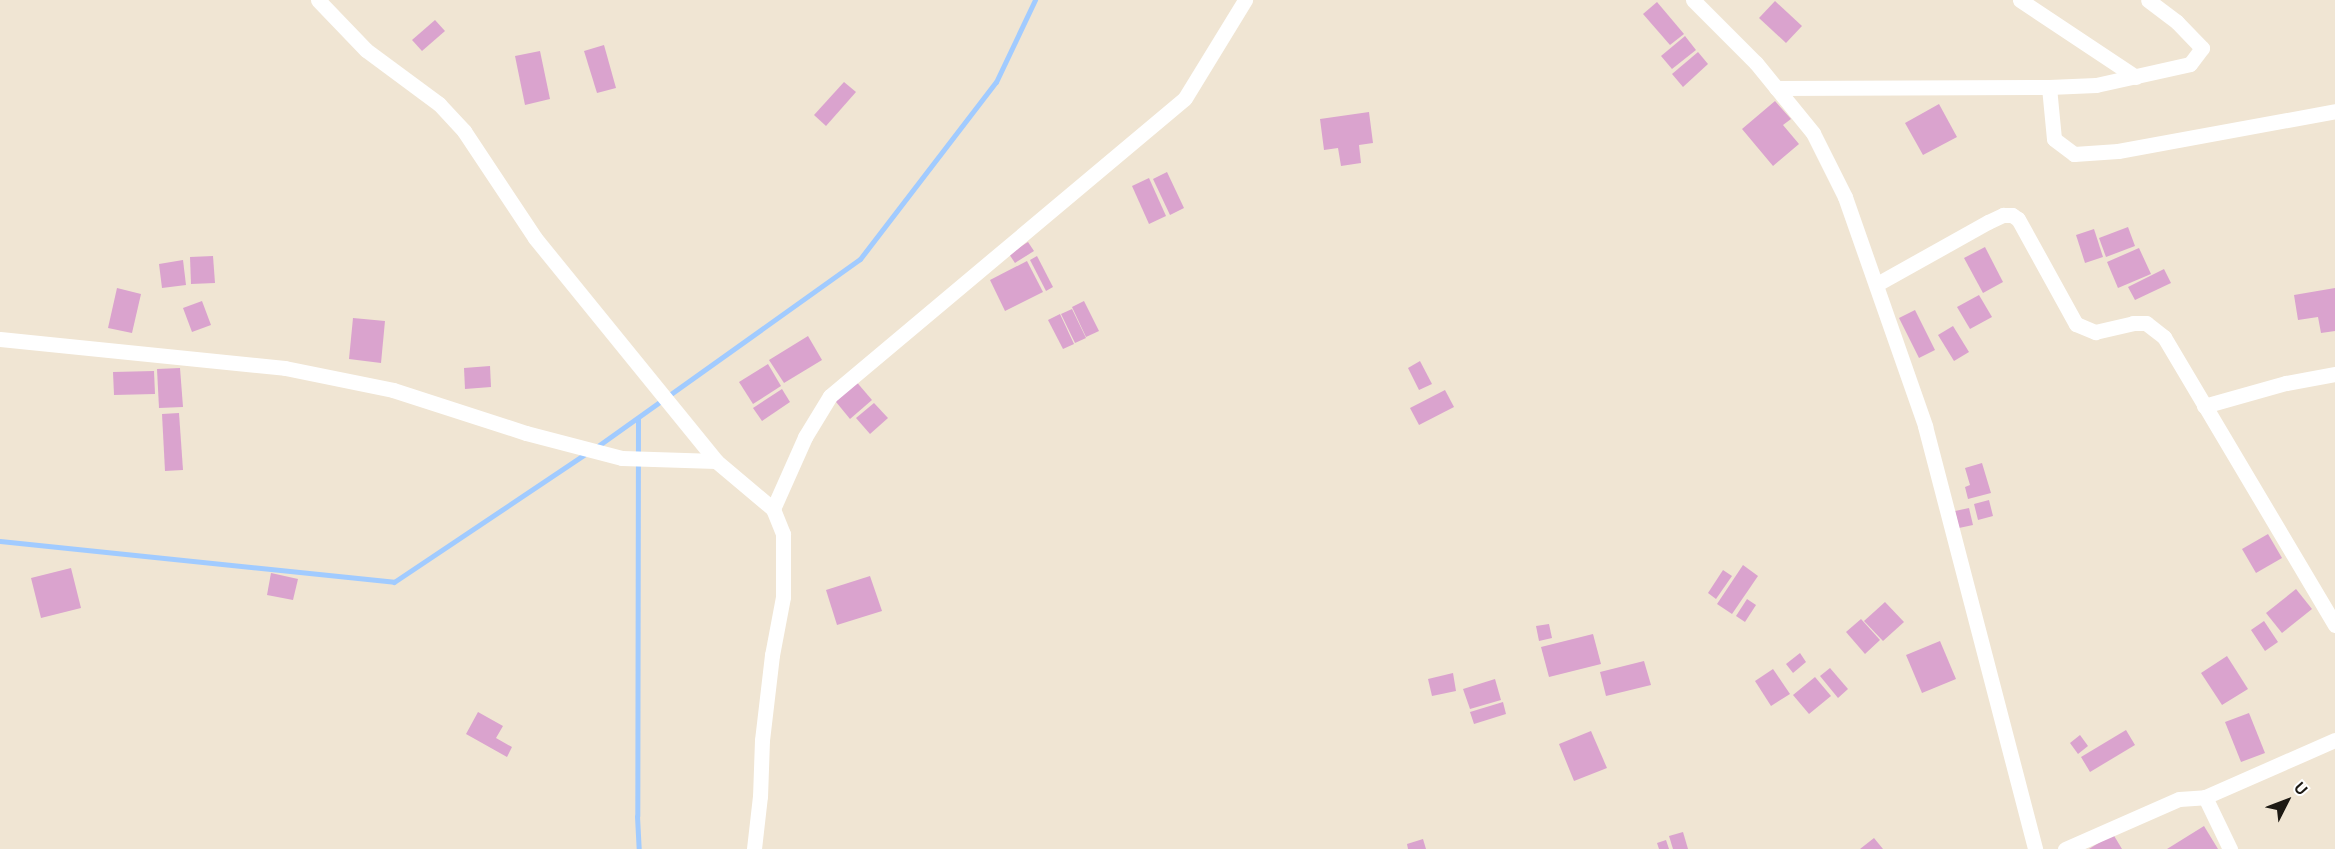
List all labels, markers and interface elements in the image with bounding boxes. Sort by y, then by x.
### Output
north arrow [2257,771,2317,831]
text: U [2289,778,2312,800]

